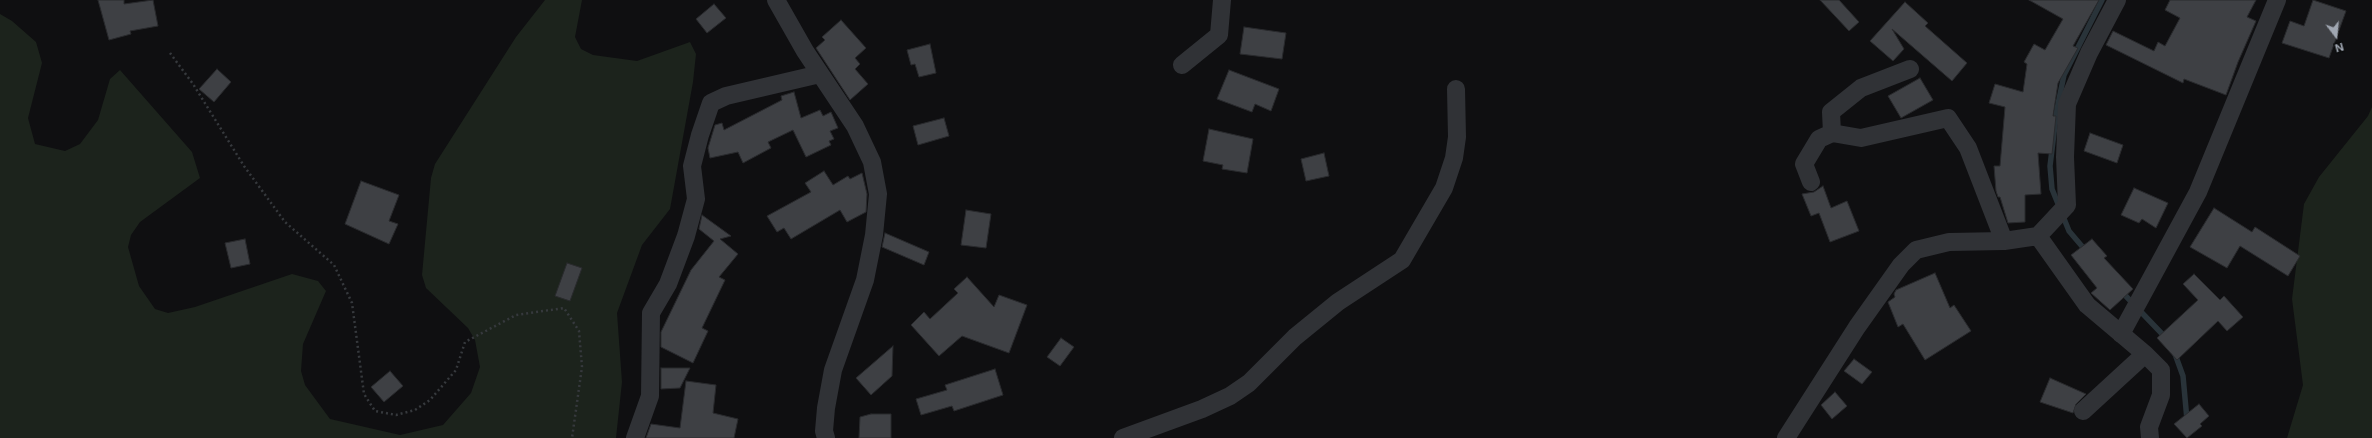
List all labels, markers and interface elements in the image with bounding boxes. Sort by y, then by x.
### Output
north arrow [2316,16,2356,56]
text: N [2333,40,2345,55]

